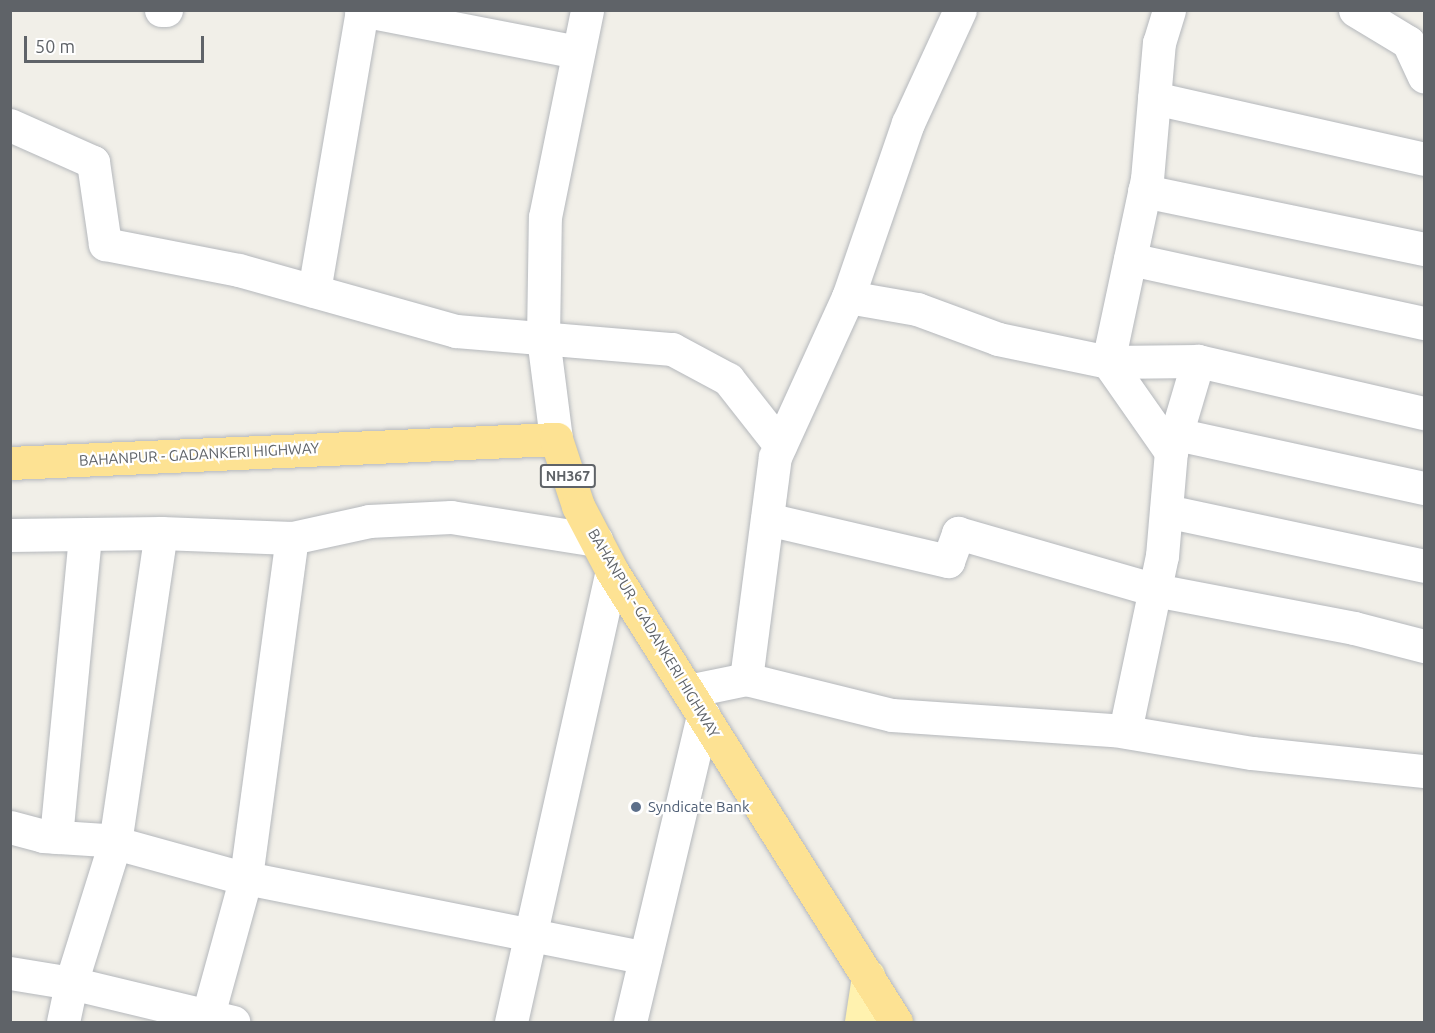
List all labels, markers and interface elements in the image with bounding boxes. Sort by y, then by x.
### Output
scale bar [27,24,207,62]
text: 50 m [35,36,75,56]
street label: BAHANPUR - GADANKERI HIGHWAY [78,439,320,469]
road number: NH367 [540,465,596,487]
street label: BAHANPUR - GADANKERI HIGHWAY [584,525,724,741]
place label: Syndicate Bank [648,798,749,816]
marker: Syndicate Bank [629,800,643,814]

